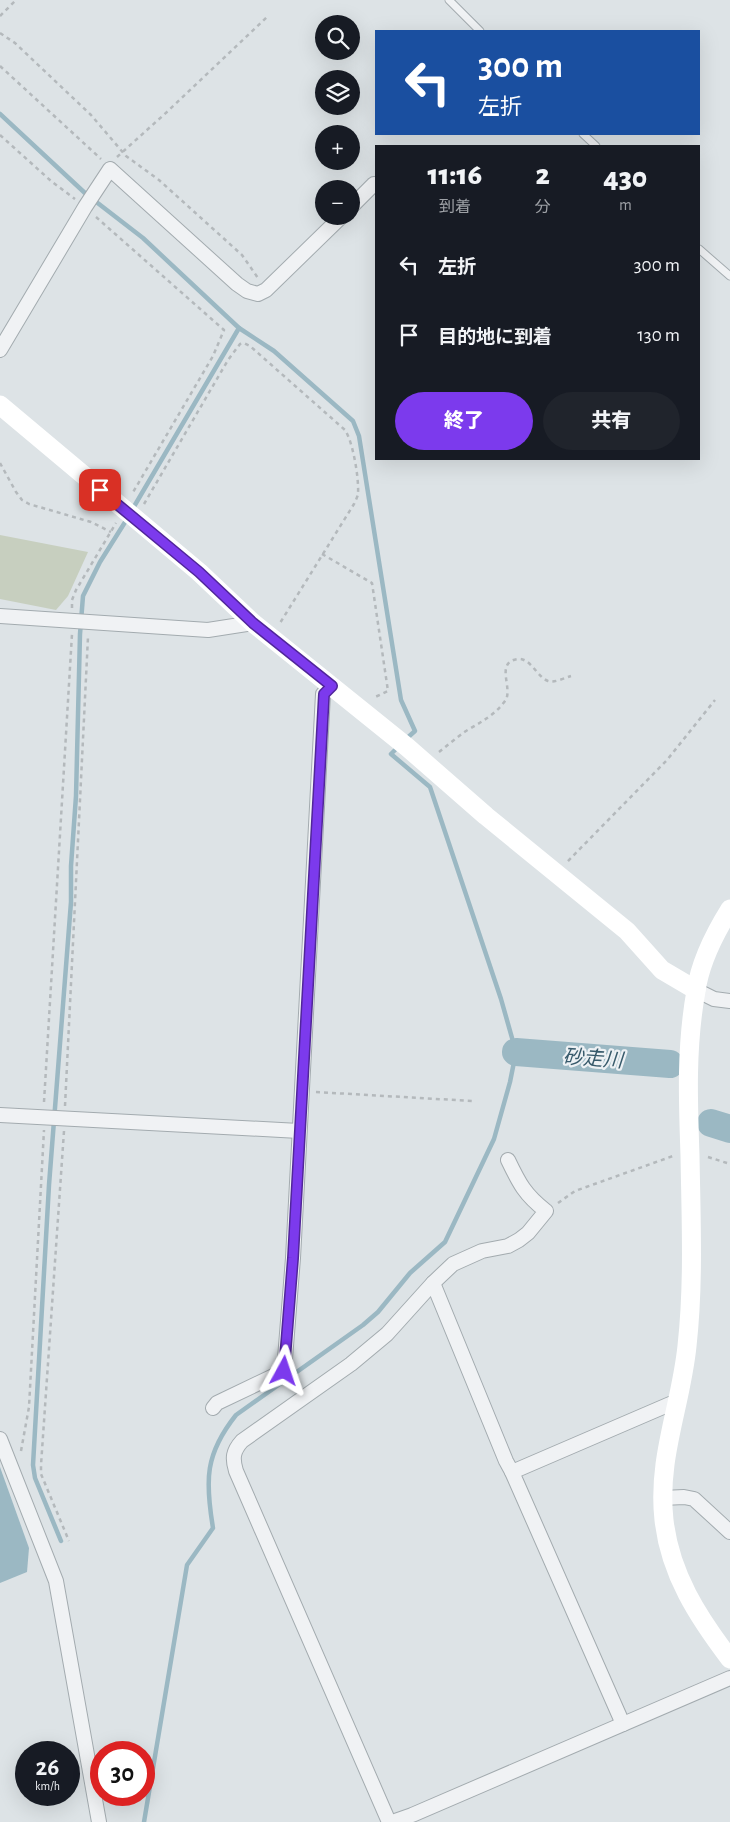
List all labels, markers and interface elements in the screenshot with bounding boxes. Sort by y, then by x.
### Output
map controls [315,15,360,225]
button: search [315,15,360,60]
text: 300 m [478,49,563,84]
icon: left [395,50,460,115]
button: layers [315,70,360,115]
text: 左折 [478,96,522,118]
button: + [315,125,360,170]
text: 11:16 [428,160,482,190]
text: 2 [536,160,550,190]
text: 430 [603,163,647,193]
button: − [315,180,360,225]
text: m [619,197,632,213]
text: 到着 [439,199,471,215]
text: 分 [535,199,551,215]
icon: left [395,251,423,279]
text: 300 m [634,256,680,275]
text: 左折 [438,258,476,277]
icon: arrive [395,321,423,349]
text: 130 m [637,326,680,345]
text: 目的地に到着 [438,328,552,347]
button: 終了 [395,392,533,450]
button: 共有 [543,392,680,450]
pin [79,469,121,511]
icon: arrive [86,476,114,504]
water label: 砂走川 [562,1046,626,1071]
position arrow [257,1344,309,1396]
speed limit sign: 30 [90,1741,155,1806]
text: 26 [36,1755,59,1780]
text: km/h [35,1780,60,1792]

